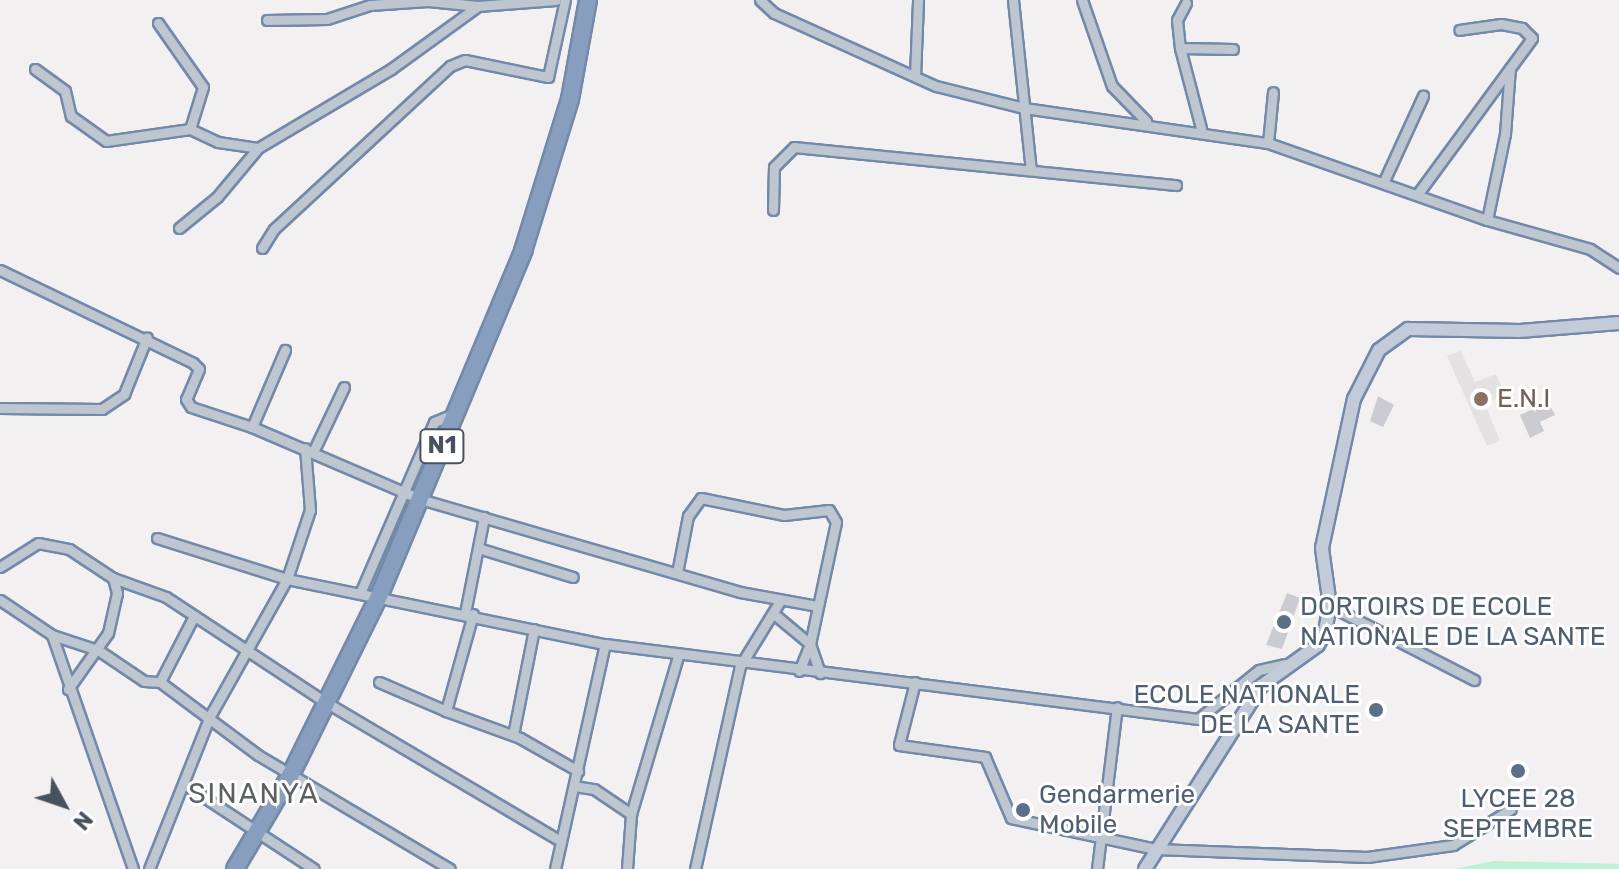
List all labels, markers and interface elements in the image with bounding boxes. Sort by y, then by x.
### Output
place label: E.N.I [1497,383,1550,415]
marker: E.N.I [1472,390,1490,408]
road number: N1 [418,426,466,466]
place label: DORTOIRS DE ECOLE NATIONALE DE LA SANTE [1300,591,1606,652]
marker: DORTOIRS DE ECOLE NATIONALE DE LA SANTE [1275,613,1293,631]
place label: ECOLE NATIONALE DE LA SANTE [1134,679,1360,740]
marker: ECOLE NATIONALE DE LA SANTE [1367,701,1385,719]
marker: LYCEE 28 SEPTEMBRE [1509,762,1527,780]
north arrow [24,765,104,845]
district label: SINANYA [188,777,320,811]
place label: Gendarmerie Mobile [1039,779,1195,840]
place label: LYCEE 28 SEPTEMBRE [1443,783,1593,844]
marker: Gendarmerie Mobile [1014,801,1032,819]
text: N [67,806,98,835]

